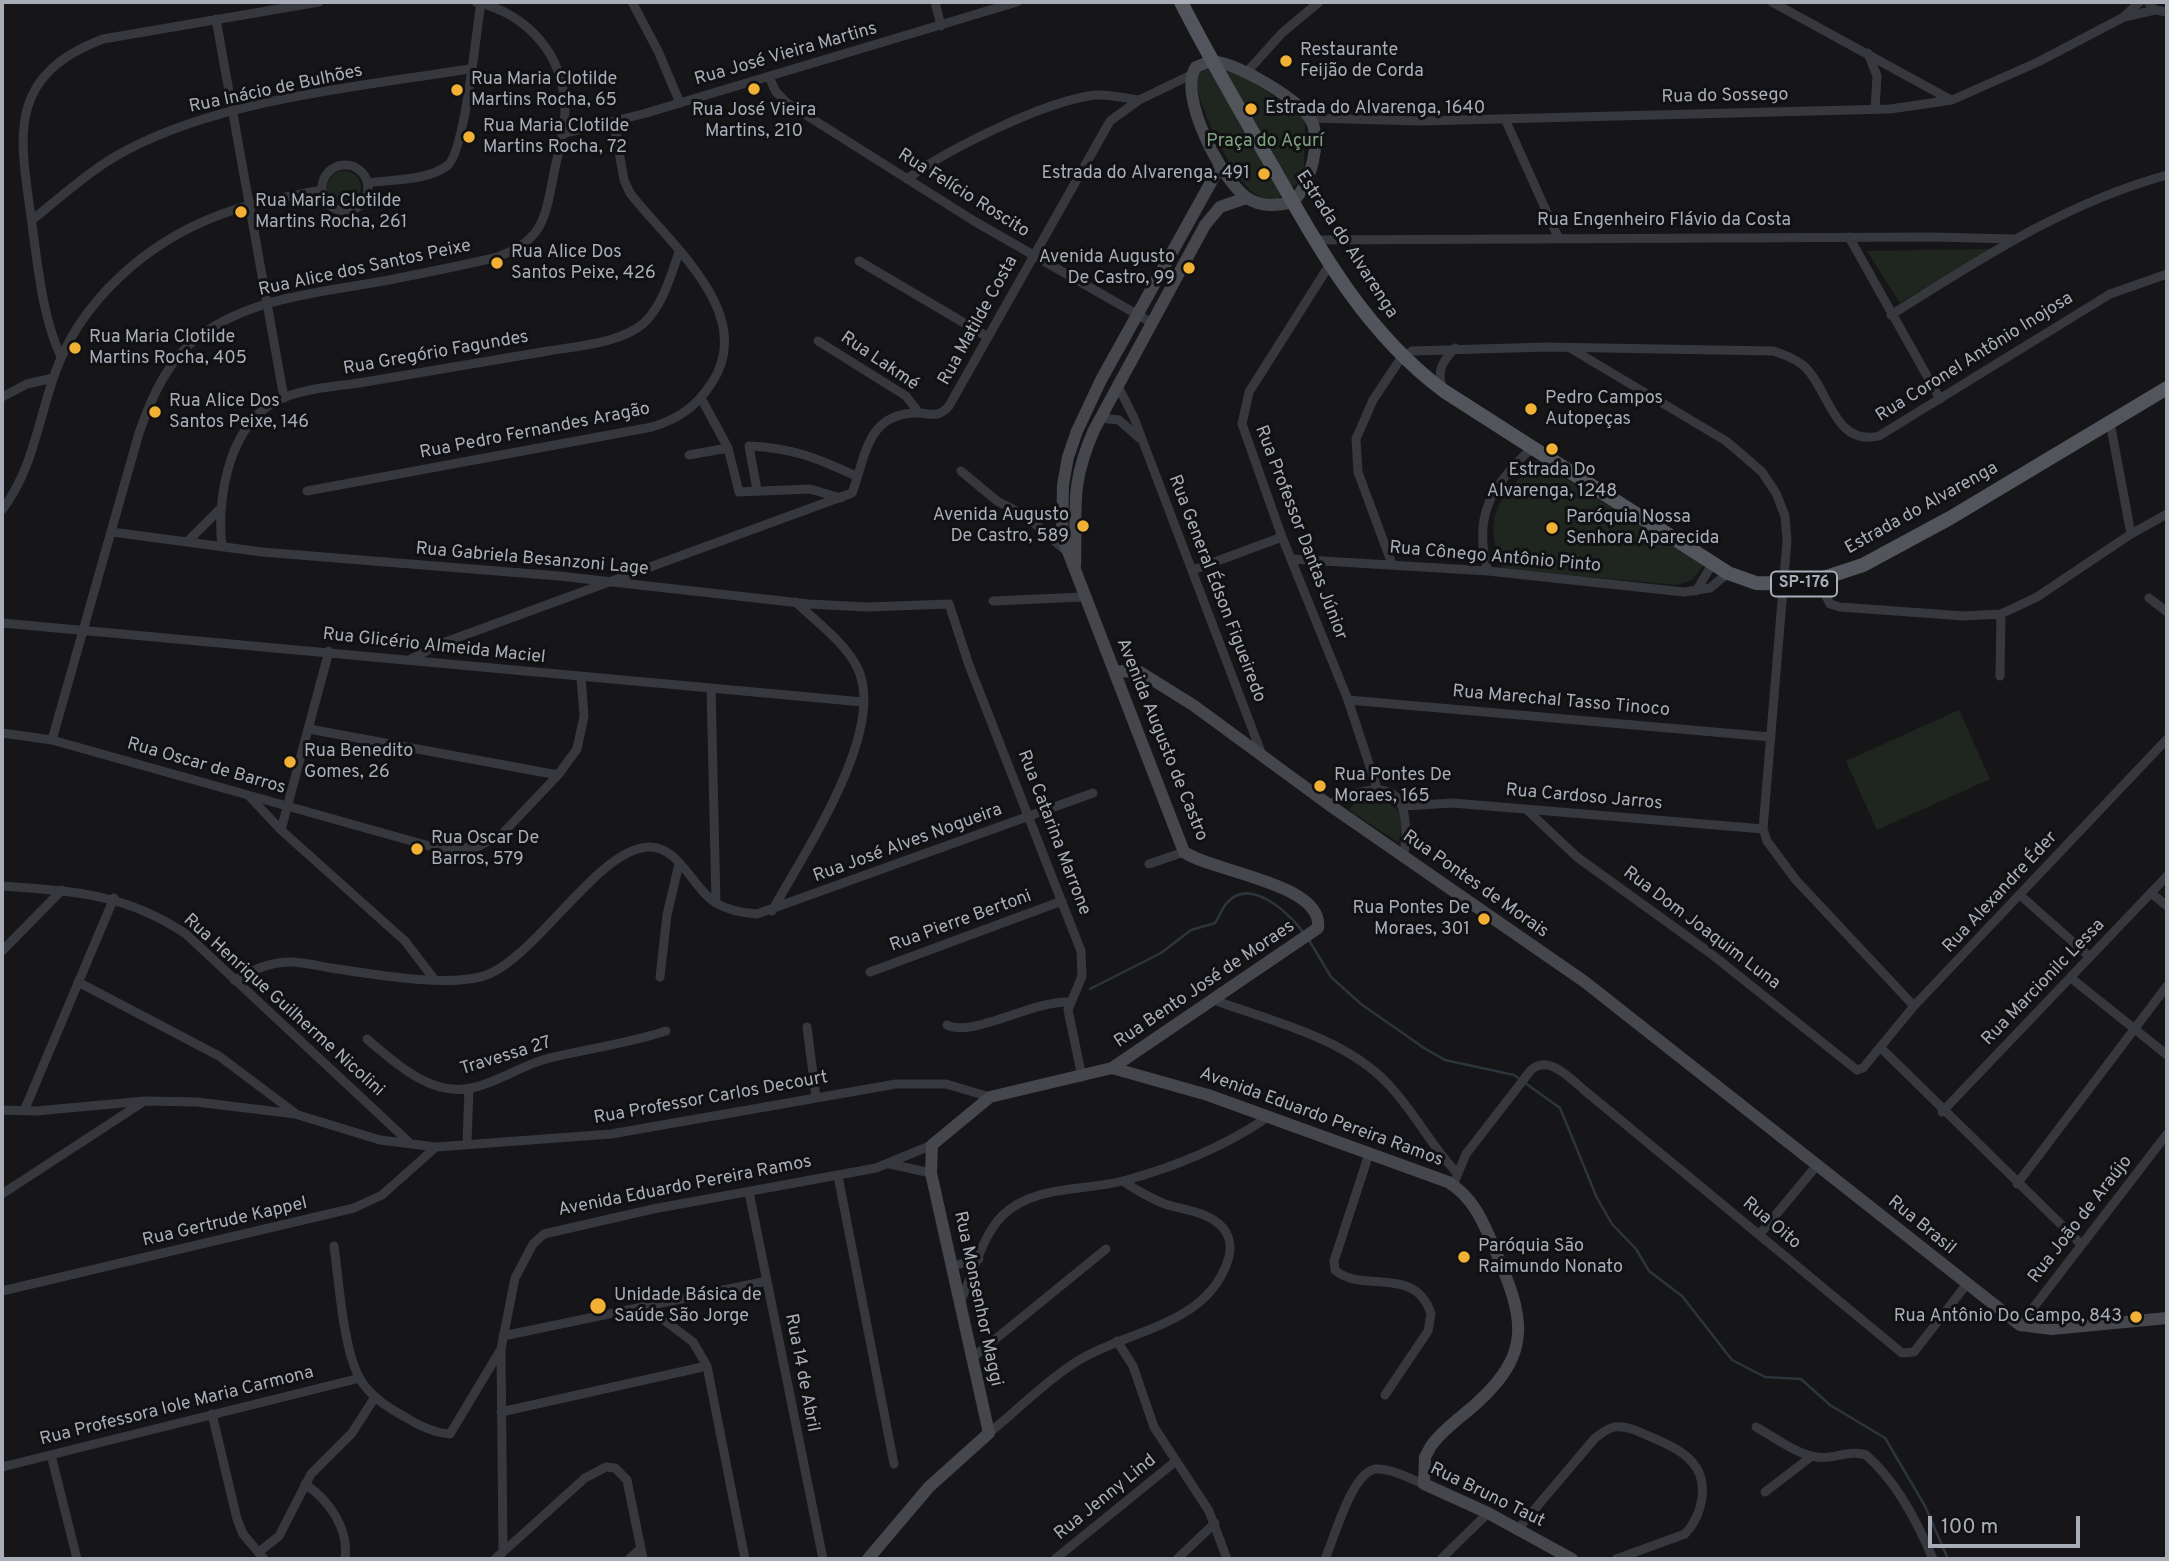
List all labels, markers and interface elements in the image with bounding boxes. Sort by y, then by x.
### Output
street label: Rua José Vieira Martins [692,19,880,91]
place label: Restaurante Feijão de Corda [1300,40,1424,82]
marker: Restaurante Feijão de Corda [1278,53,1294,69]
street label: Rua Inácio de Bulhões [187,61,365,119]
place label: Rua Maria Clotilde Martins Rocha, 65 [471,69,617,112]
marker: Rua José Vieira Martins, 210 [746,81,762,97]
marker: Rua Maria Clotilde Martins Rocha, 65 [449,82,465,98]
street label: Rua do Sossego [1661,85,1789,109]
place label: Estrada do Alvarenga, 1640 [1265,98,1485,120]
place label: Rua José Vieira Martins, 210 [692,100,816,142]
marker: Estrada do Alvarenga, 1640 [1243,101,1259,117]
place label: Rua Maria Clotilde Martins Rocha, 72 [483,116,629,158]
marker: Rua Maria Clotilde Martins Rocha, 72 [461,129,477,145]
park label: Praça do Açurí [1206,131,1324,153]
street label: Rua Felício Roscito [893,145,1033,243]
place label: Estrada do Alvarenga, 491 [1042,163,1250,185]
marker: Estrada do Alvarenga, 491 [1256,166,1272,182]
street label: Estrada do Alvarenga [1290,167,1402,323]
place label: Rua Maria Clotilde Martins Rocha, 261 [255,191,407,234]
marker: Rua Maria Clotilde Martins Rocha, 261 [233,204,249,220]
street label: Rua Engenheiro Flávio da Costa [1537,210,1791,232]
street label: Rua Alice dos Santos Peixe [257,236,473,302]
place label: Rua Alice Dos Santos Peixe, 426 [511,242,656,284]
place label: Avenida Augusto De Castro, 99 [1039,247,1175,290]
street label: Rua Matilde Costa [935,253,1023,389]
marker: Rua Alice Dos Santos Peixe, 426 [489,255,505,271]
marker: Avenida Augusto De Castro, 99 [1181,260,1197,276]
street label: Rua Coronel Antônio Inojosa [1872,288,2078,428]
place label: Rua Maria Clotilde Martins Rocha, 405 [89,327,247,370]
street label: Rua Gregório Fagundes [342,327,530,381]
street label: Rua Lakmé [836,328,922,396]
marker: Rua Maria Clotilde Martins Rocha, 405 [67,340,83,356]
place label: Pedro Campos Autopeças [1545,388,1663,430]
place label: Rua Alice Dos Santos Peixe, 146 [169,391,309,434]
street label: Rua Pedro Fernandes Aragão [418,399,652,465]
marker: Pedro Campos Autopeças [1523,401,1539,417]
marker: Rua Alice Dos Santos Peixe, 146 [147,404,163,420]
street label: Rua Professor Dantas Júnior [1249,423,1351,643]
marker: Estrada Do Alvarenga, 1248 [1544,441,1560,457]
street label: Estrada do Alvarenga [1842,458,2002,560]
place label: Estrada Do Alvarenga, 1248 [1487,460,1617,503]
street label: Rua General Édson Figueiredo [1163,472,1269,706]
place label: Avenida Augusto De Castro, 589 [933,505,1069,548]
place label: Paróquia Nossa Senhora Aparecida [1566,507,1719,550]
marker: Avenida Augusto De Castro, 589 [1075,518,1091,534]
marker: Paróquia Nossa Senhora Aparecida [1544,520,1560,536]
street label: Rua Cônego Antônio Pinto [1388,538,1602,578]
street label: Rua Gabriela Besanzoni Lage [414,539,650,581]
road number: SP-176 [1771,572,1837,596]
street label: Rua Glicério Almeida Maciel [321,625,547,669]
street label: Avenida Augusto de Castro [1110,636,1212,844]
street label: Rua Marechal Tasso Tinoco [1451,682,1671,722]
street label: Rua Oscar de Barros [124,734,288,800]
place label: Rua Benedito Gomes, 26 [304,741,413,784]
street label: Rua Catarina Marrone [1011,747,1095,919]
marker: Rua Benedito Gomes, 26 [282,754,298,770]
place label: Rua Pontes De Moraes, 165 [1334,765,1451,808]
marker: Rua Pontes De Moraes, 165 [1312,778,1328,794]
street label: Rua Cardoso Jarros [1505,780,1663,816]
street label: Rua José Alves Nogueira [811,800,1005,888]
street label: Rua Pontes de Morais [1398,826,1552,944]
place label: Rua Oscar De Barros, 579 [431,828,539,870]
street label: Rua Alexandre Éder [1939,828,2063,958]
marker: Rua Oscar De Barros, 579 [409,841,425,857]
street label: Rua Dom Joaquim Luna [1618,863,1784,995]
street label: Rua Pierre Bertoni [887,886,1035,958]
place label: Rua Pontes De Moraes, 301 [1353,898,1470,940]
street label: Rua Henrique Guilherme Nicolini [178,910,388,1102]
marker: Rua Pontes De Moraes, 301 [1476,911,1492,927]
street label: Rua Marcionilc Lessa [1978,915,2110,1051]
street label: Rua Bento José de Moraes [1111,917,1299,1053]
street label: Travessa 27 [458,1033,554,1081]
street label: Avenida Eduardo Pereira Ramos [1196,1064,1446,1172]
street label: Rua Professor Carlos Decourt [592,1068,830,1130]
street label: Avenida Eduardo Pereira Ramos [556,1152,814,1222]
street label: Rua João de Araújo [2024,1152,2138,1288]
street label: Rua Brasil [1883,1192,1959,1260]
street label: Rua Oito [1737,1193,1805,1255]
street label: Rua Gertrude Kappel [141,1194,309,1252]
street label: Rua Monsenhor Maggi [948,1209,1006,1389]
place label: Paróquia São Raimundo Nonato [1478,1236,1623,1278]
marker: Paróquia São Raimundo Nonato [1456,1249,1472,1265]
place label: Unidade Básica de Saúde São Jorge [614,1285,762,1328]
marker: Unidade Básica de Saúde São Jorge [588,1296,608,1316]
place label: Rua Antônio Do Campo, 843 [1894,1306,2122,1328]
marker: Rua Antônio Do Campo, 843 [2128,1309,2144,1325]
street label: Rua 14 de Abril [779,1312,823,1434]
street label: Rua Professora Iole Maria Carmona [38,1362,316,1452]
street label: Rua Jenny Lind [1051,1450,1161,1546]
street label: Rua Bruno Taut [1426,1459,1548,1533]
scale bar [1931,1502,2083,1546]
text: 100 m [1941,1514,1998,1541]

